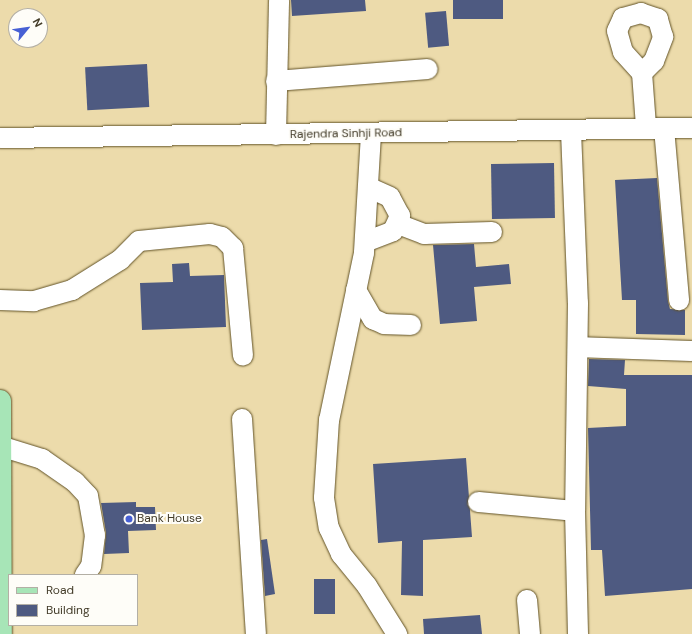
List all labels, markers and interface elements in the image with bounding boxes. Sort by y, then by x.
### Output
north arrow [8,8,48,48]
text: N [30,16,46,30]
street label: Rajendra Sinhji Road [290,126,402,142]
place label: Bank House [137,512,202,526]
marker: Bank House [124,514,134,524]
legend [8,574,138,626]
text: Road [46,582,74,598]
text: Building [46,602,90,618]

